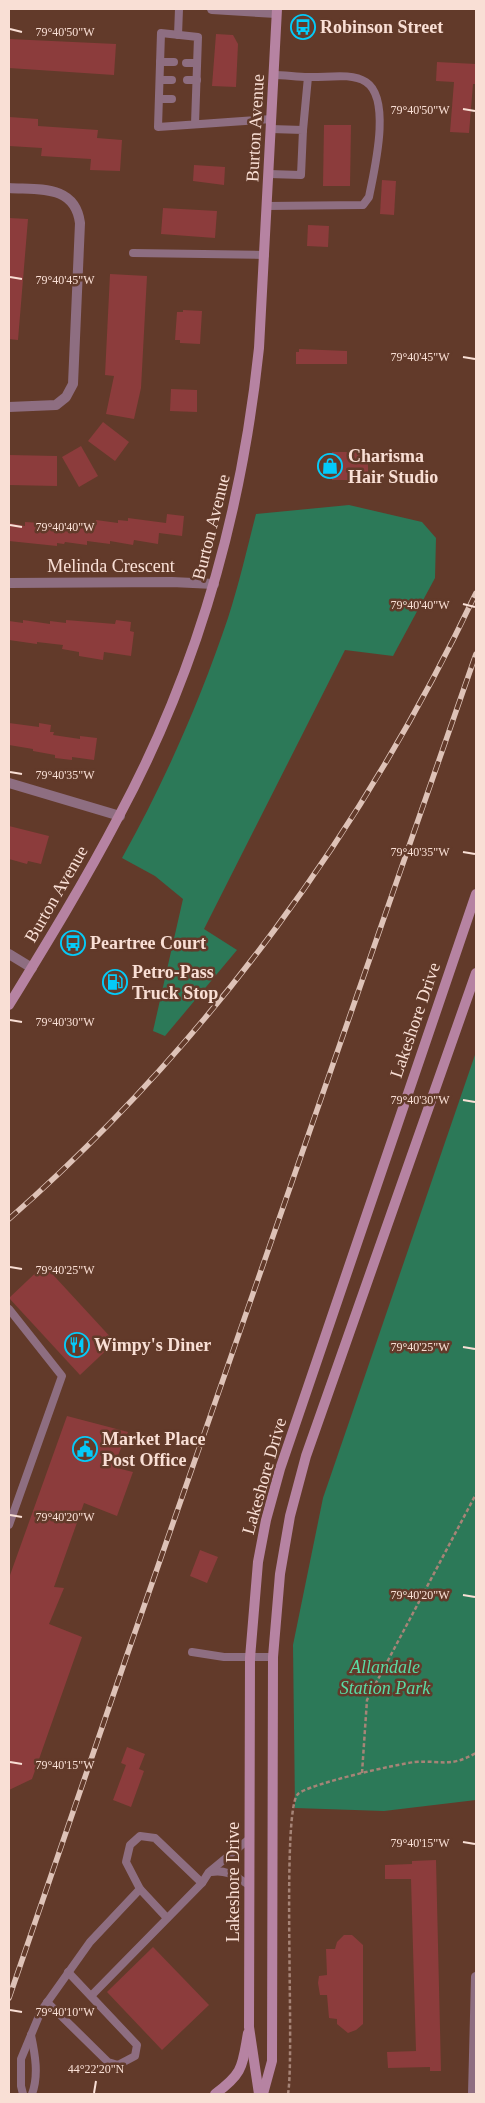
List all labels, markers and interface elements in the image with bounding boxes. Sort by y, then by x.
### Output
bus stop icon: Robinson Street [290,14,316,40]
place label: Robinson Street [320,17,443,37]
text: 79°40'50"W [35,25,95,39]
street label: Burton Avenue [242,73,268,183]
text: 79°40'50"W [390,103,450,117]
text: 79°40'45"W [35,273,95,287]
text: 79°40'45"W [390,350,450,364]
place label: Charisma Hair Studio [348,446,438,487]
shop icon: Charisma Hair Studio [317,453,343,479]
street label: Burton Avenue [188,472,234,582]
text: 79°40'40"W [35,520,95,534]
street label: Melinda Crescent [47,556,175,576]
text: 79°40'40"W [390,598,450,612]
text: 79°40'35"W [35,768,95,782]
street label: Burton Avenue [20,842,92,946]
text: 79°40'35"W [390,845,450,859]
bus stop icon: Peartree Court [60,930,86,956]
place label: Peartree Court [90,933,206,953]
street label: Lakeshore Drive [386,960,444,1080]
place label: Petro-Pass Truck Stop [132,962,218,1003]
fuel station icon: Petro-Pass Truck Stop [102,969,128,995]
text: 79°40'30"W [35,1015,95,1029]
text: 79°40'30"W [390,1093,450,1107]
text: 79°40'25"W [35,1263,95,1277]
restaurant icon: Wimpy's Diner [64,1332,90,1358]
place label: Wimpy's Diner [94,1335,211,1355]
text: 79°40'25"W [390,1340,450,1354]
street label: Lakeshore Drive [238,1415,290,1537]
place label: Market Place Post Office [102,1429,205,1470]
public building icon: Market Place Post Office [72,1436,98,1462]
text: 79°40'20"W [35,1510,95,1524]
text: 79°40'20"W [390,1588,450,1602]
park label: Allandale Station Park [340,1657,431,1698]
text: 79°40'15"W [35,1758,95,1772]
street label: Lakeshore Drive [223,1822,243,1942]
text: 79°40'15"W [390,1836,450,1850]
text: 79°40'10"W [35,2005,95,2019]
text: 44°22'20"N [68,2062,125,2076]

